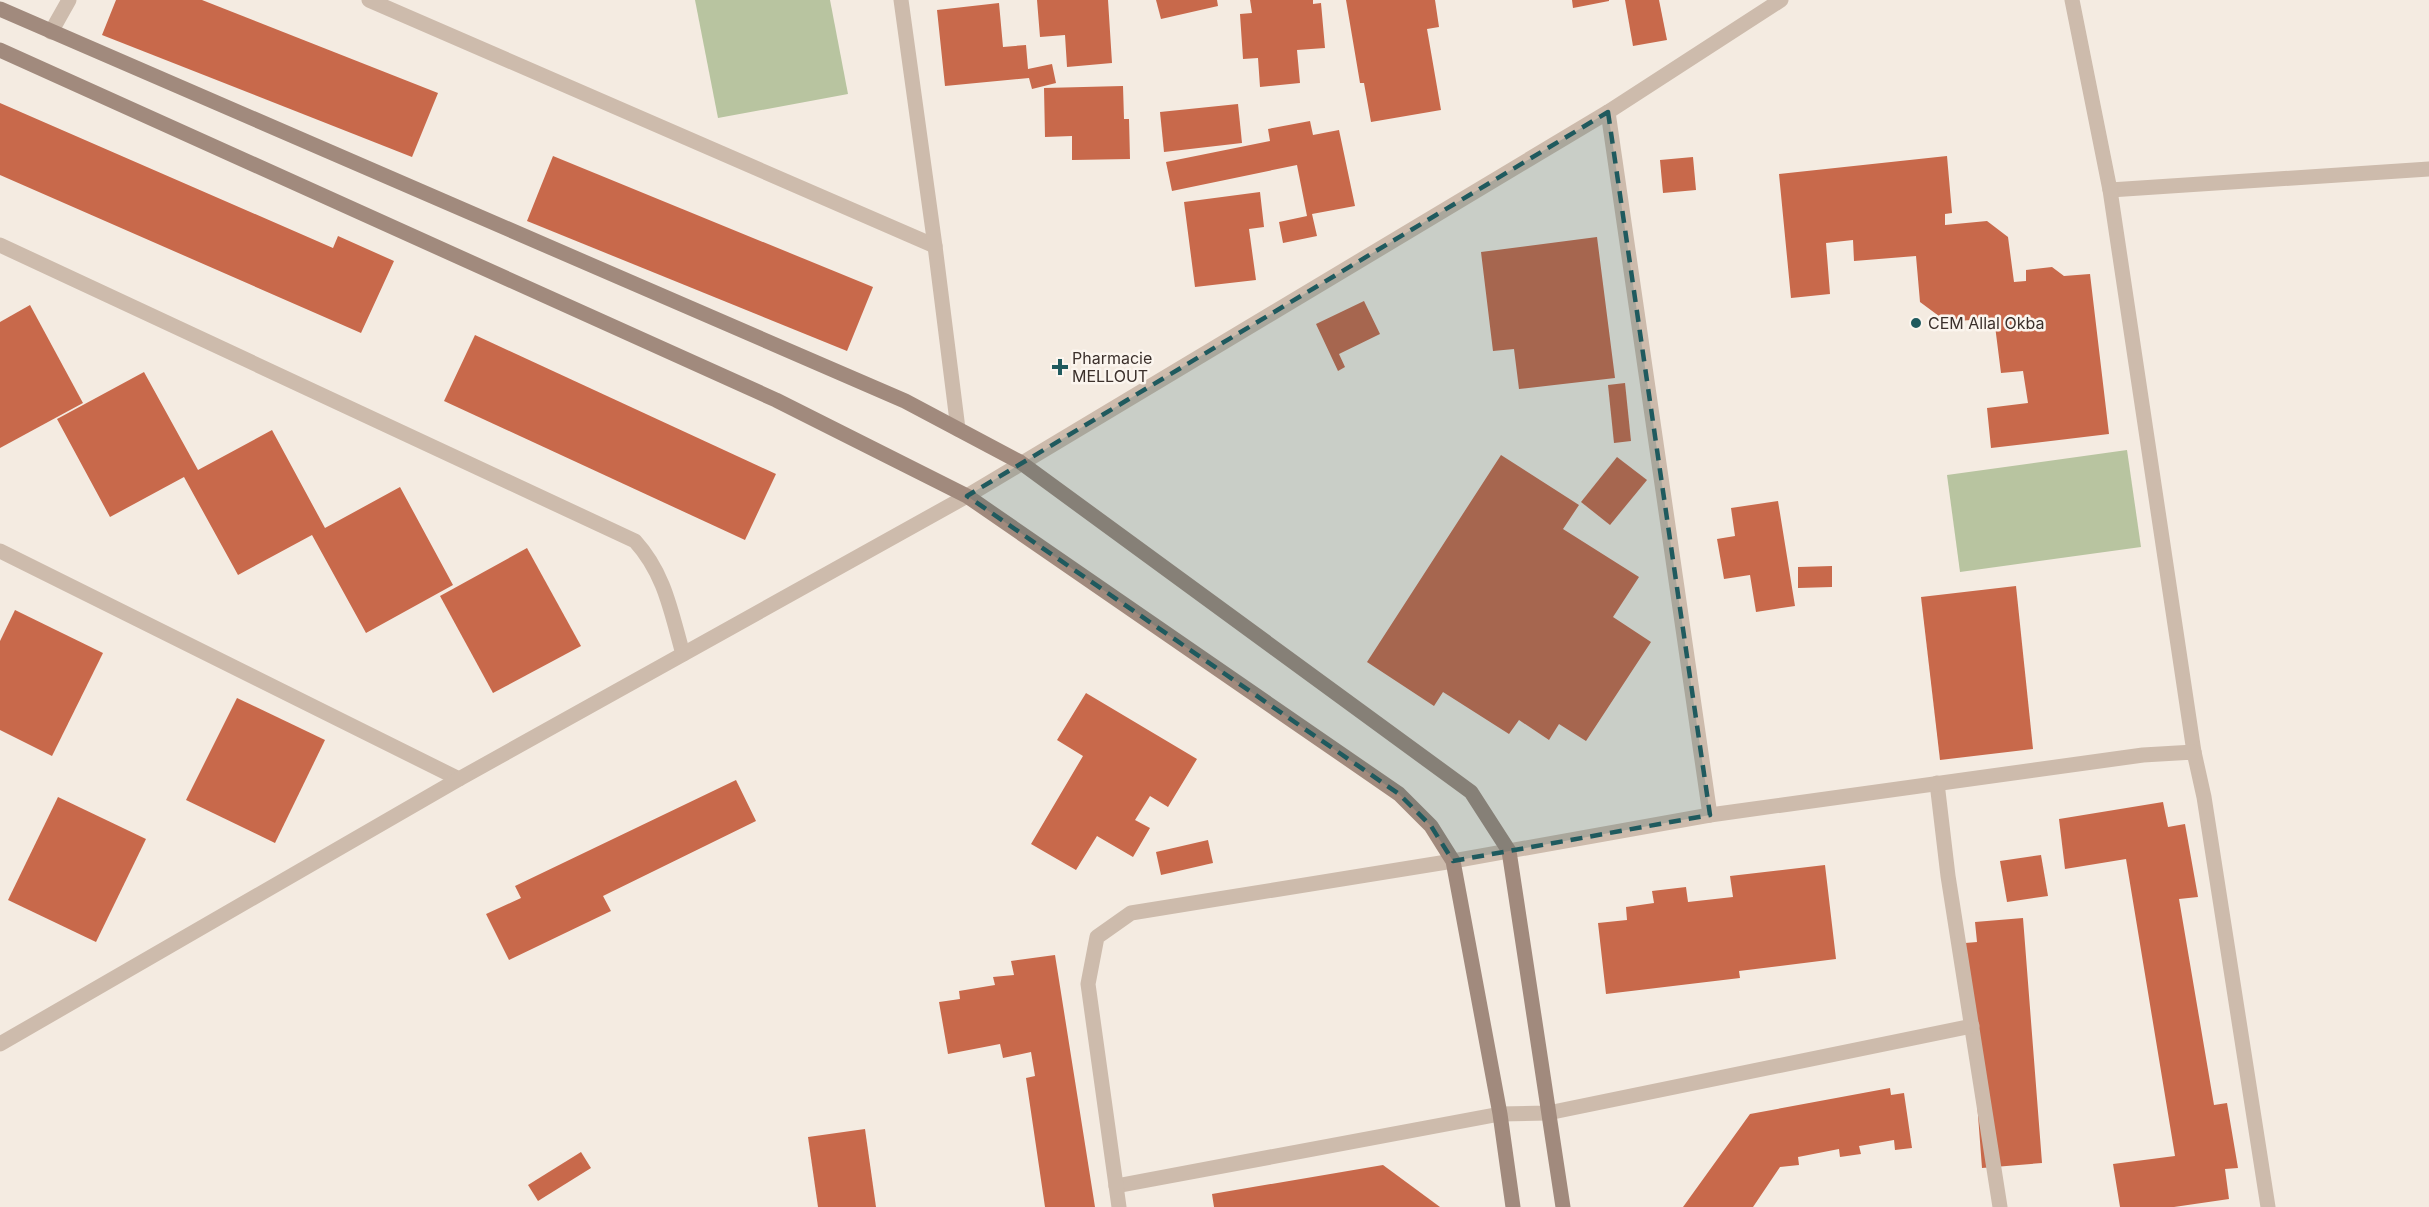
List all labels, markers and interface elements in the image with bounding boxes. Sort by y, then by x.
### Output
place label: CEM Allal Okba [1928,313,2044,333]
marker: CEM Allal Okba [1909,316,1923,330]
place label: Pharmacie MELLOUT [1072,348,1152,386]
marker: Pharmacie MELLOUT [1053,360,1067,374]

